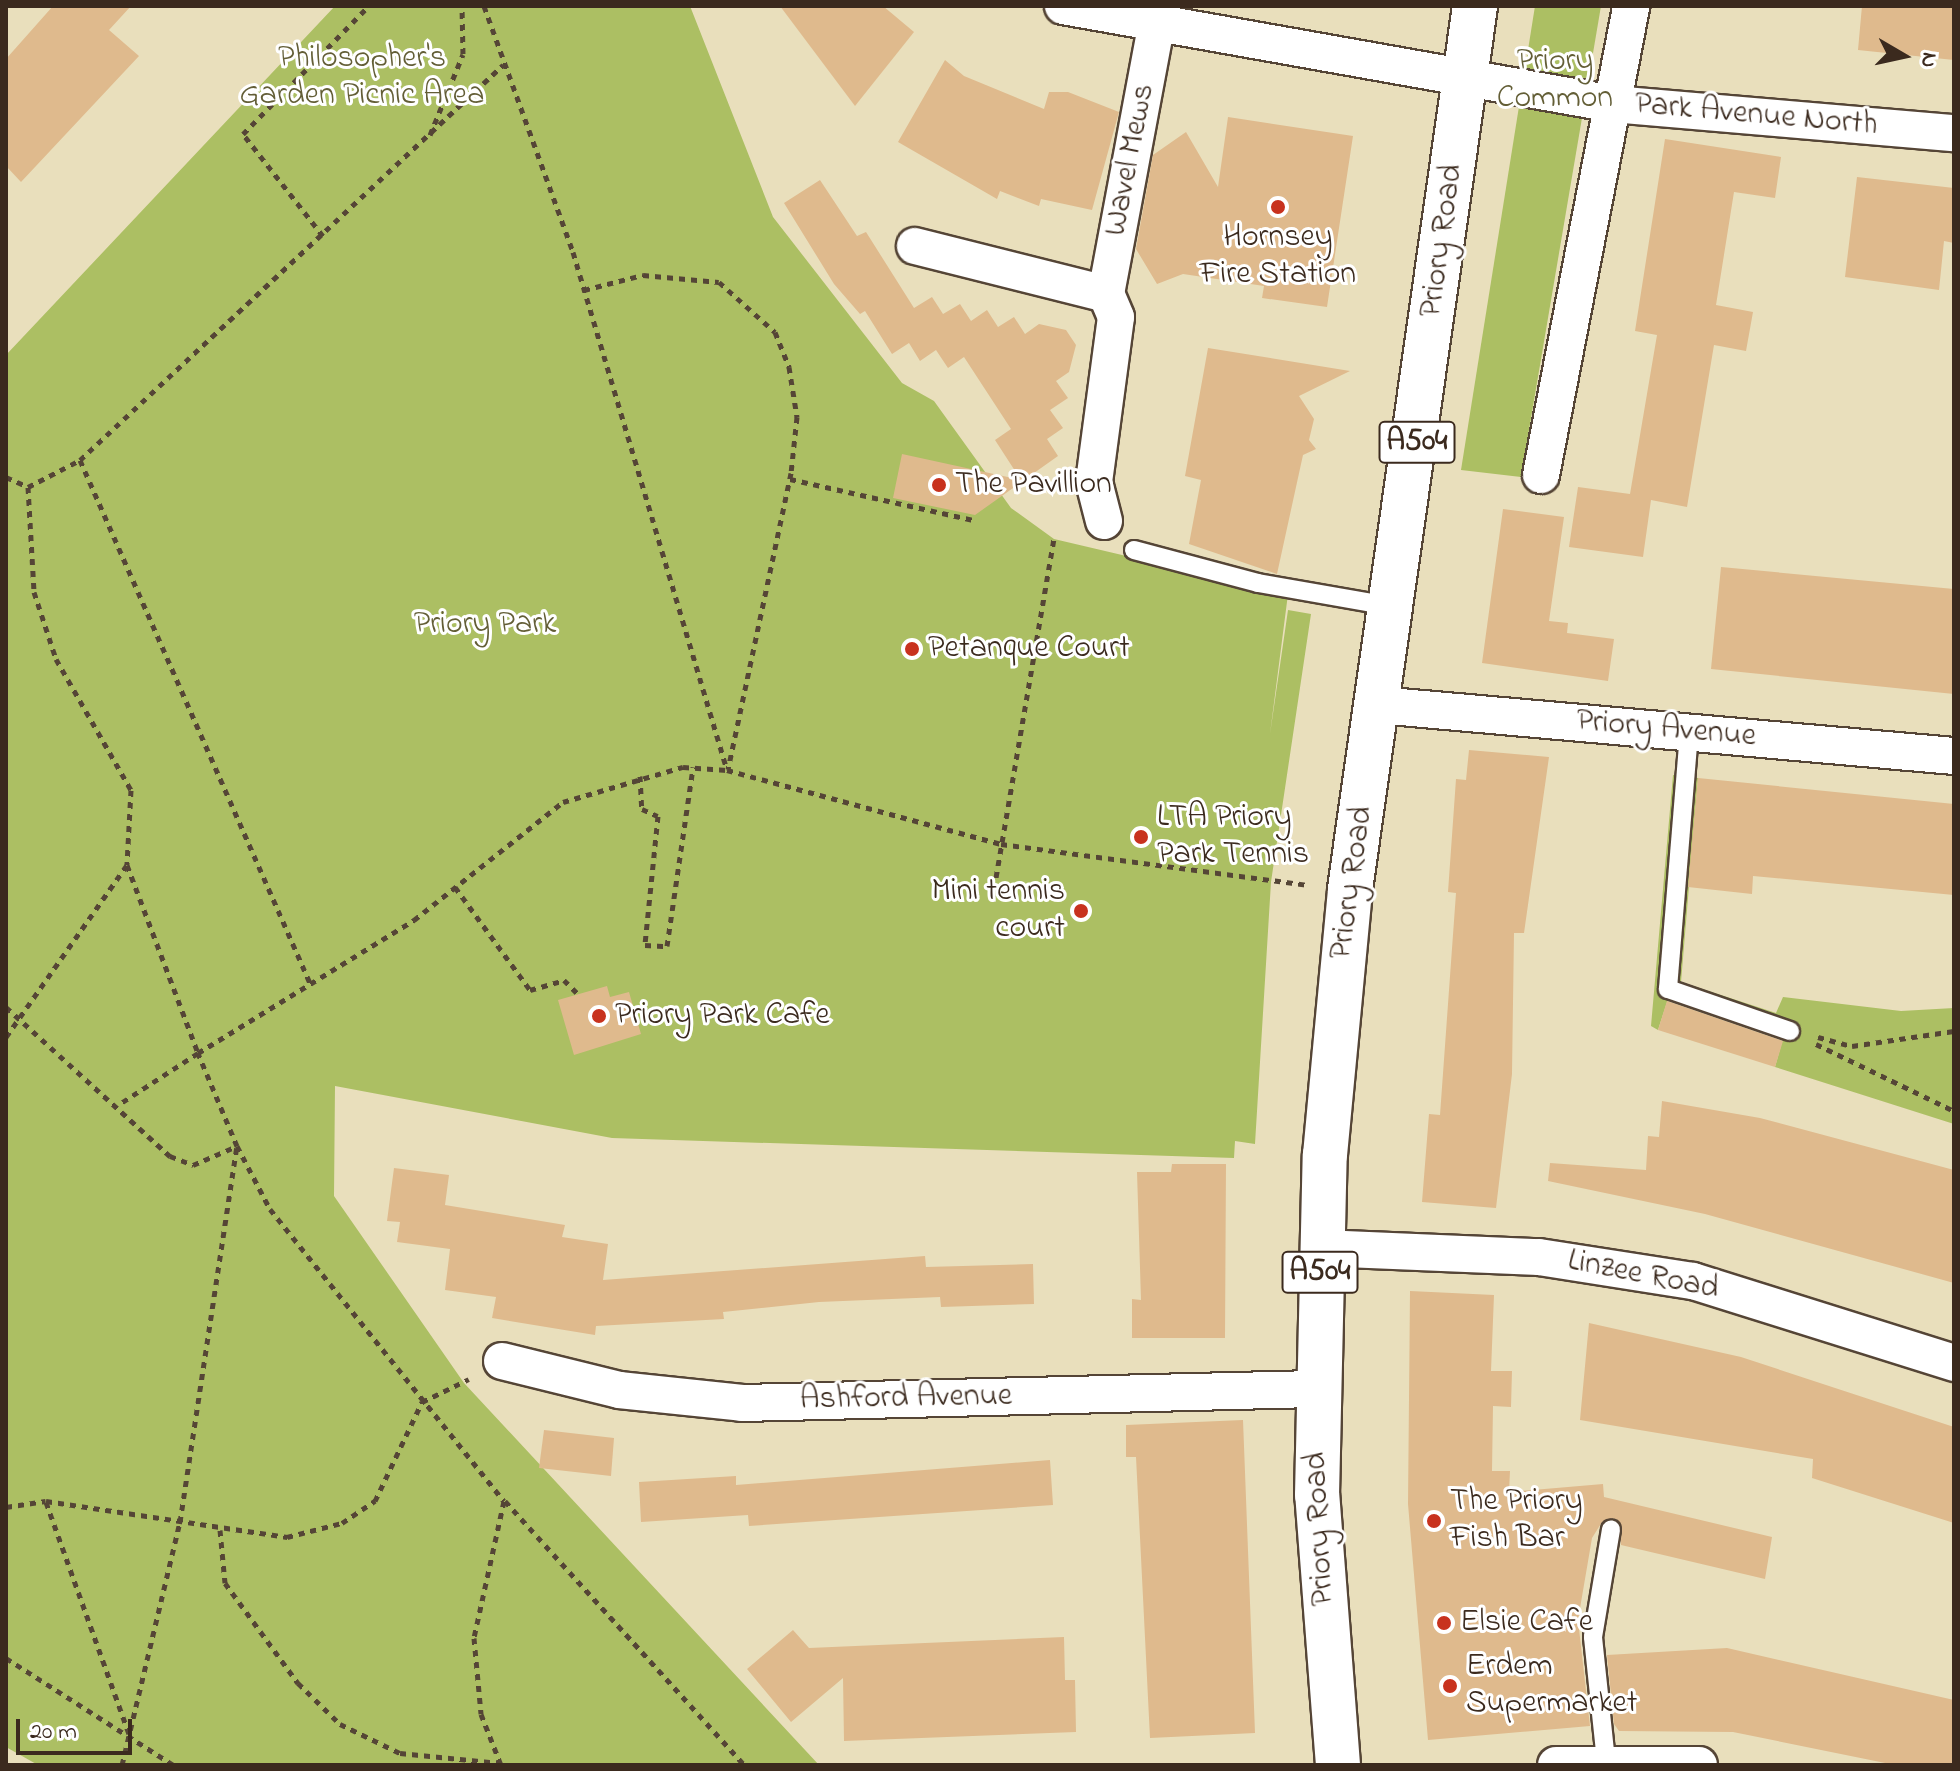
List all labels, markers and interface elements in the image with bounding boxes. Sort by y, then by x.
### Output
north arrow [1864,16,1944,96]
park label: Philosopher's Garden Picnic Area [240,41,484,116]
park label: Priory Common [1497,44,1613,119]
text: N [1911,50,1945,70]
street label: Wavel Mews [1097,81,1165,239]
street label: Park Avenue North [1633,86,1879,146]
street label: Priory Road [1413,162,1473,320]
marker: Hornsey Fire Station [1269,198,1287,216]
place label: Hornsey Fire Station [1200,220,1356,295]
road number: A504 [1377,416,1457,468]
place label: The Pavillion [955,466,1112,504]
marker: The Pavillion [930,476,948,494]
park label: Priory Park [414,606,556,644]
place label: Petanque Court [928,630,1130,668]
marker: Petanque Court [903,640,921,658]
street label: Priory Avenue [1575,703,1757,757]
place label: LTA Priory Park Tennis [1157,800,1309,875]
street label: Priory Road [1323,804,1383,962]
marker: LTA Priory Park Tennis [1132,828,1150,846]
place label: Mini tennis court [932,874,1065,949]
marker: Mini tennis court [1072,902,1090,920]
place label: Priory Park Cafe [615,997,829,1035]
marker: Priory Park Cafe [590,1007,608,1025]
street label: Linzee Road [1564,1243,1722,1309]
road number: A504 [1280,1246,1360,1298]
street label: Ashford Avenue [800,1378,1012,1420]
street label: Priory Road [1298,1451,1344,1607]
place label: The Priory Fish Bar [1450,1484,1583,1559]
marker: The Priory Fish Bar [1425,1512,1443,1530]
place label: Elsie Cafe [1460,1604,1593,1642]
marker: Elsie Cafe [1435,1614,1453,1632]
place label: Erdem Supermarket [1466,1649,1638,1724]
marker: Erdem Supermarket [1441,1677,1459,1695]
scale bar [20,1703,136,1753]
text: 20 m [30,1715,77,1750]

